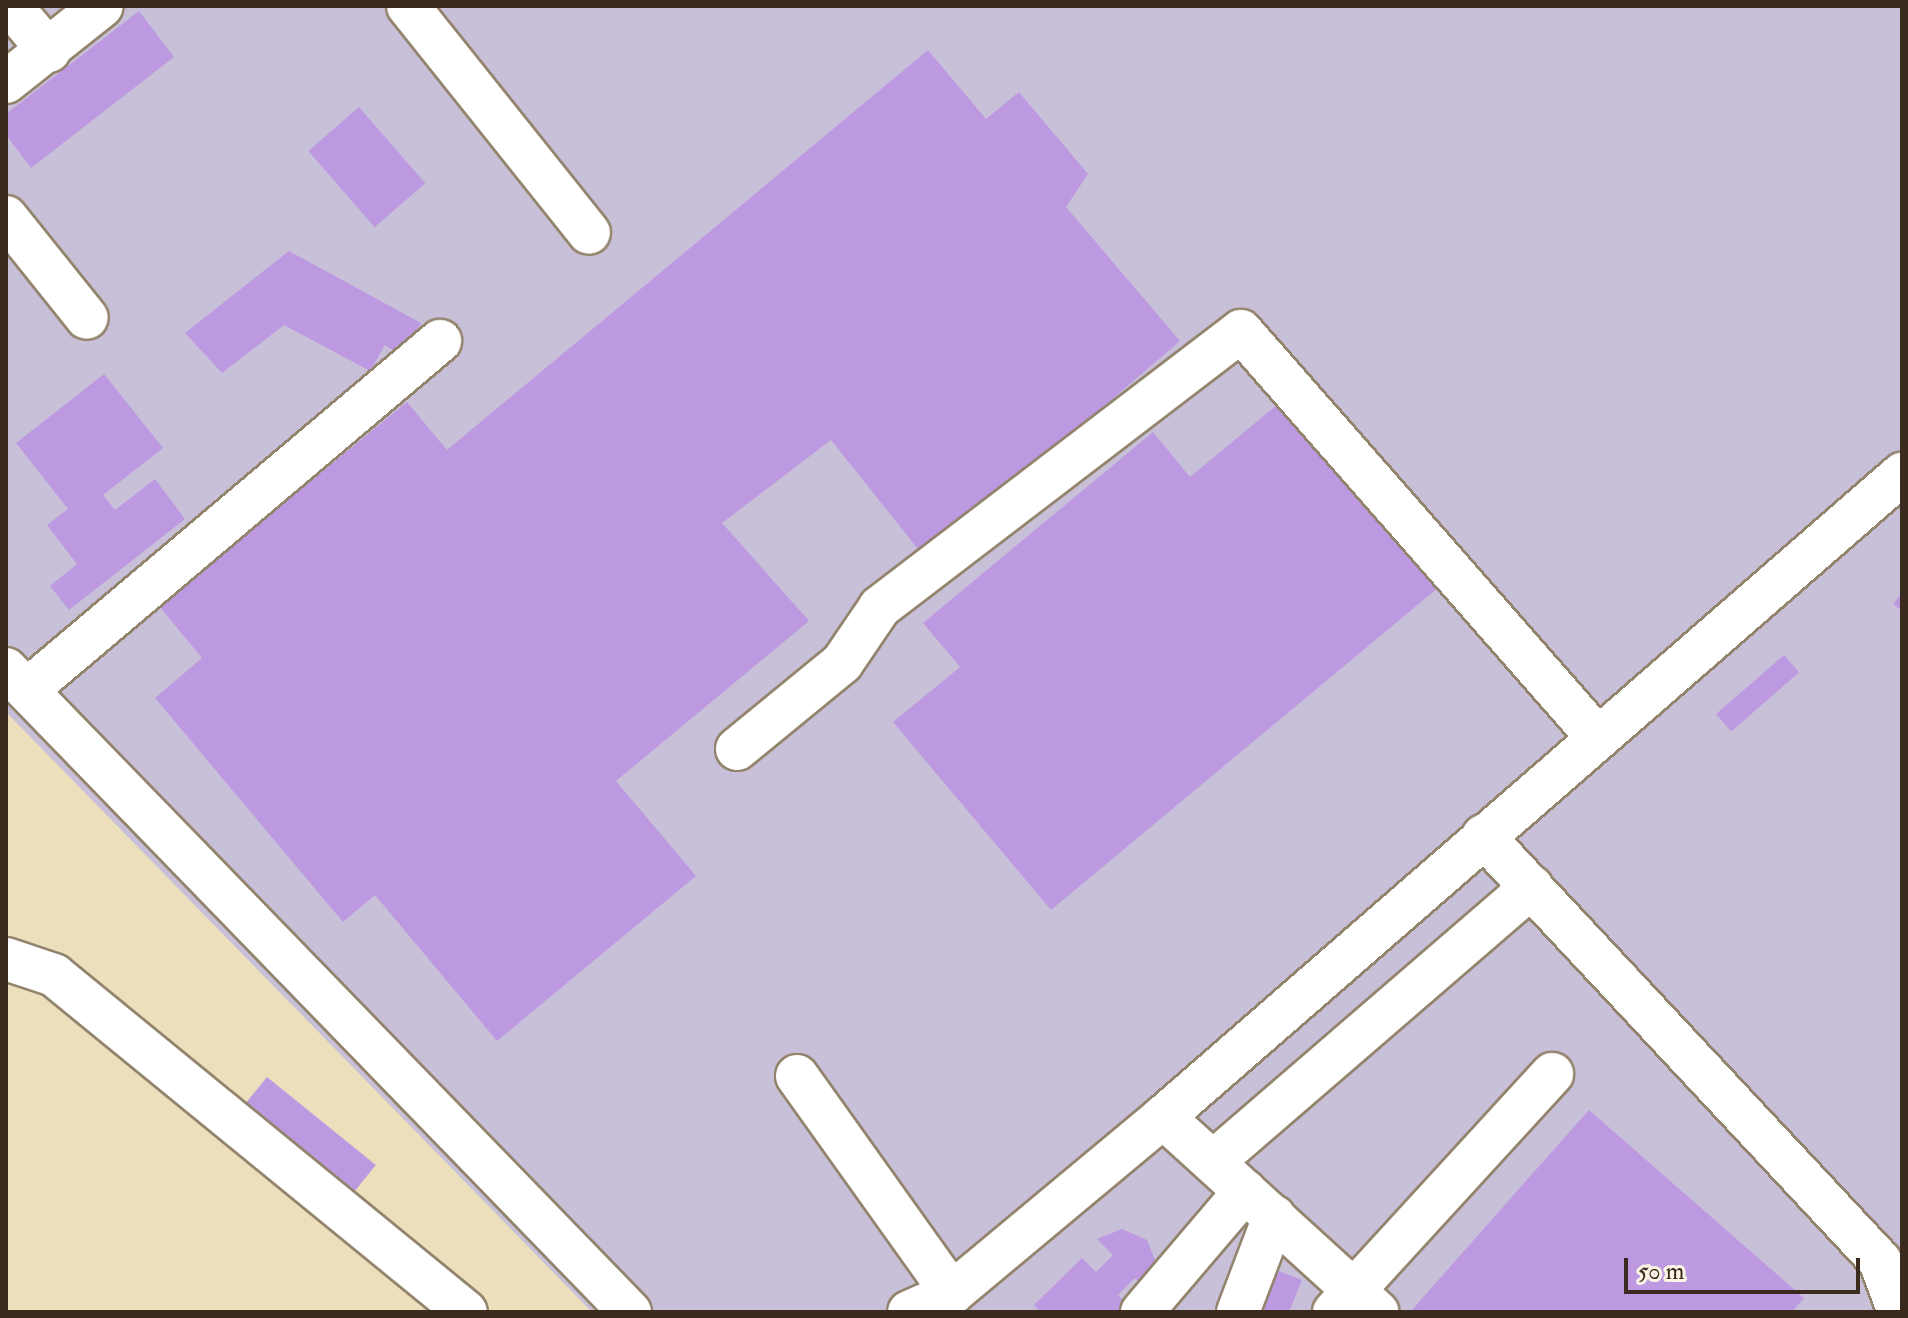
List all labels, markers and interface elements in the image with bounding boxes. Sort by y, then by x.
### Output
scale bar [1628,1242,1864,1292]
text: 50 m [1638,1256,1684,1287]

